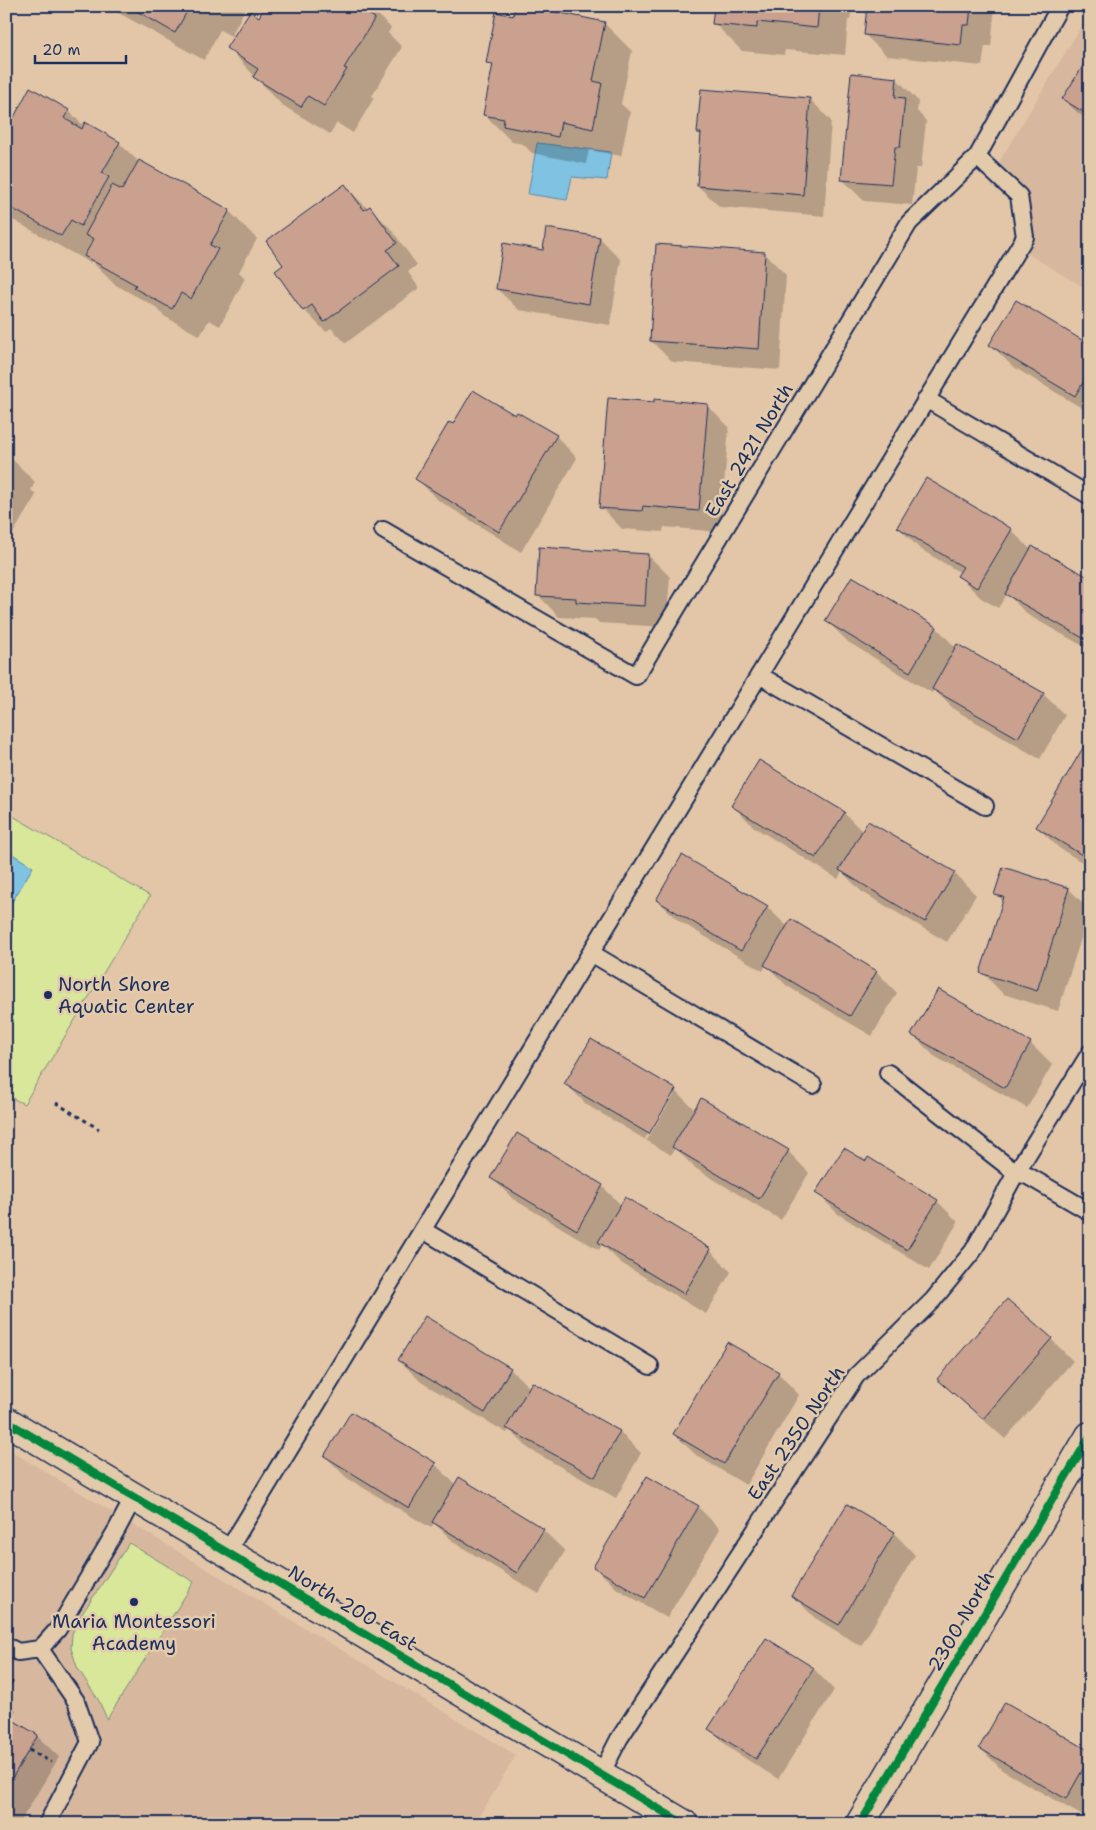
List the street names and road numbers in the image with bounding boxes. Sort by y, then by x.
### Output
street label: East 2421 North [699,379,799,521]
street label: East 2350 North [742,1361,850,1505]
street label: North 200 East [284,1560,422,1656]
street label: 2300 North [922,1566,1000,1676]

